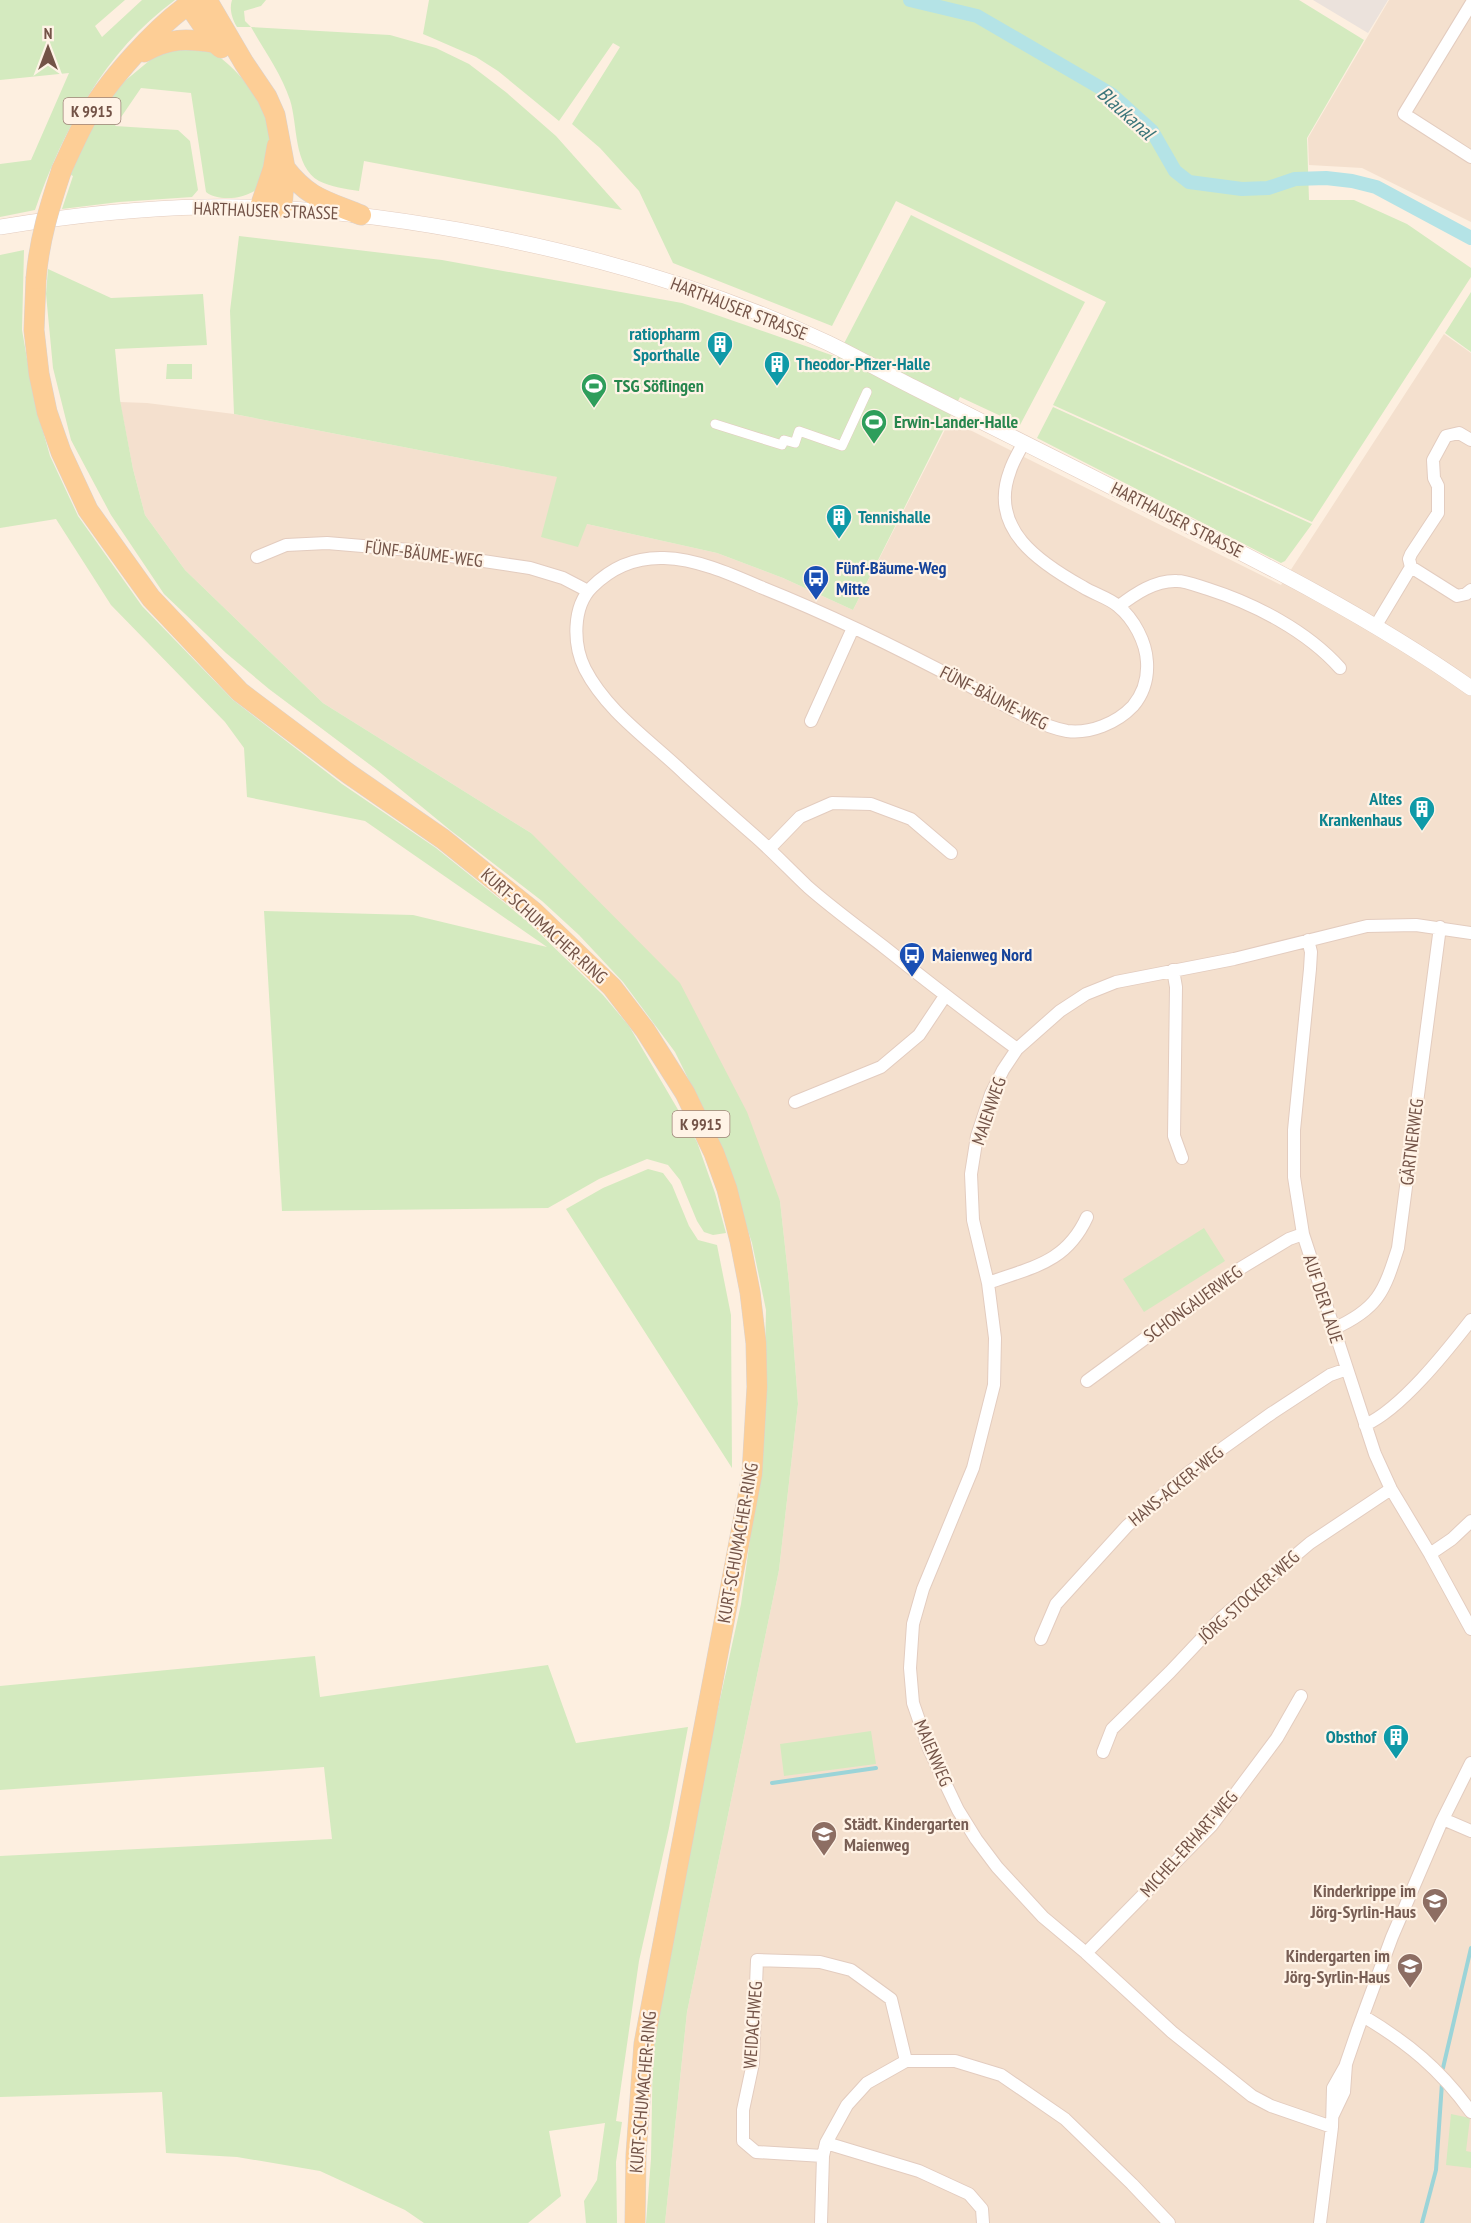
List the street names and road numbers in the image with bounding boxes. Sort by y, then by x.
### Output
road number: K 9915 [64,98,121,124]
street label: HARTHAUSER STRASSE [193,196,339,225]
street label: HARTHAUSER STRASSE [667,272,811,345]
street label: HARTHAUSER STRASSE [1107,476,1247,563]
street label: FÜNF-BÄUME-WEG [364,535,484,572]
street label: FÜNF-BÄUME-WEG [936,660,1052,735]
street label: KURT-SCHUMACHER-RING [476,863,612,989]
street label: MAIENWEG [966,1074,1011,1148]
street label: GÄRTNERWEG [1395,1097,1428,1187]
road number: K 9915 [672,1111,730,1137]
street label: AUF DER LAUE [1298,1252,1349,1346]
street label: SCHONGAUERWEG [1139,1260,1247,1347]
street label: HANS-ACKER-WEG [1124,1440,1228,1531]
street label: KURT-SCHUMACHER-RING [712,1461,763,1625]
street label: JÖRG-STOCKER-WEG [1193,1545,1304,1649]
street label: MAIENWEG [909,1716,958,1790]
street label: MICHEL-ERHART-WEG [1135,1786,1243,1902]
street label: WEIDACHWEG [738,1980,767,2070]
street label: KURT-SCHUMACHER-RING [624,2010,661,2174]

